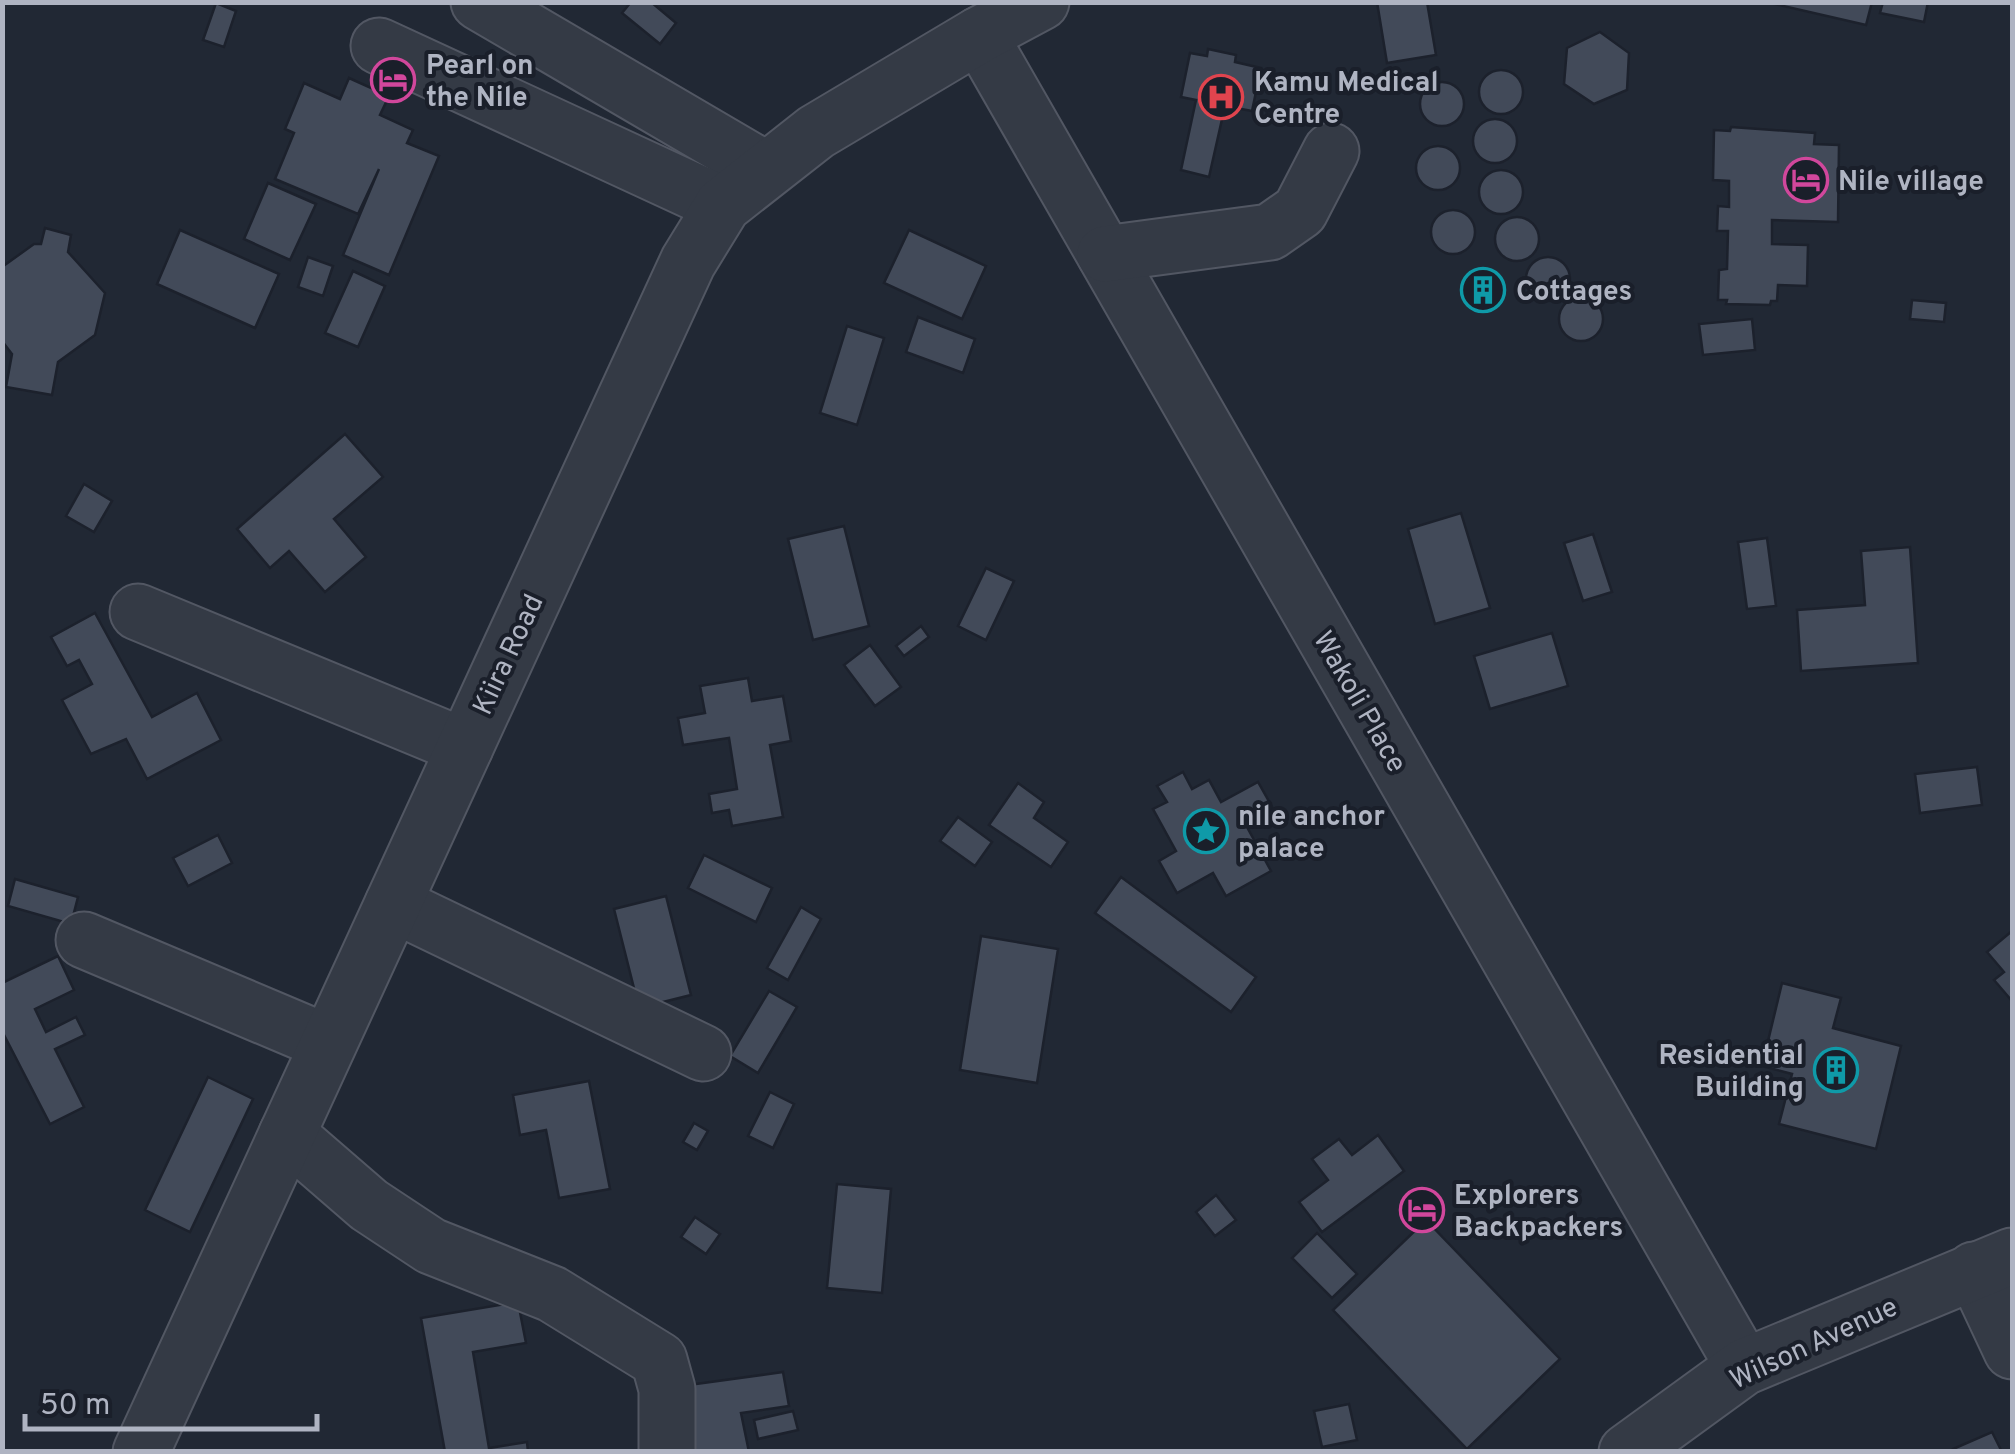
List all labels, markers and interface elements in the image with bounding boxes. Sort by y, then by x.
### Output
place label: Pearl on the Nile [426,49,534,117]
hotel icon: Pearl on the Nile [370,57,416,103]
place label: Kamu Medical Centre [1254,66,1439,134]
hospital icon: Kamu Medical Centre [1198,74,1244,120]
hotel icon: Nile village [1783,157,1829,203]
place label: Nile village [1838,165,1984,201]
building icon: Cottages [1460,267,1506,313]
place label: Cottages [1516,275,1632,311]
street label: Kiira Road [466,589,553,721]
street label: Wakoli Place [1303,625,1413,780]
place label: nile anchor palace [1238,800,1385,868]
place icon: nile anchor palace [1183,808,1229,854]
place label: Residential Building [1658,1039,1804,1107]
building icon: Residential Building [1813,1047,1859,1093]
place label: Explorers Backpackers [1454,1179,1623,1247]
hotel icon: Explorers Backpackers [1399,1187,1445,1233]
street label: Wilson Avenue [1725,1290,1904,1399]
scale bar [25,1369,318,1431]
text: 50 m [40,1388,110,1425]

